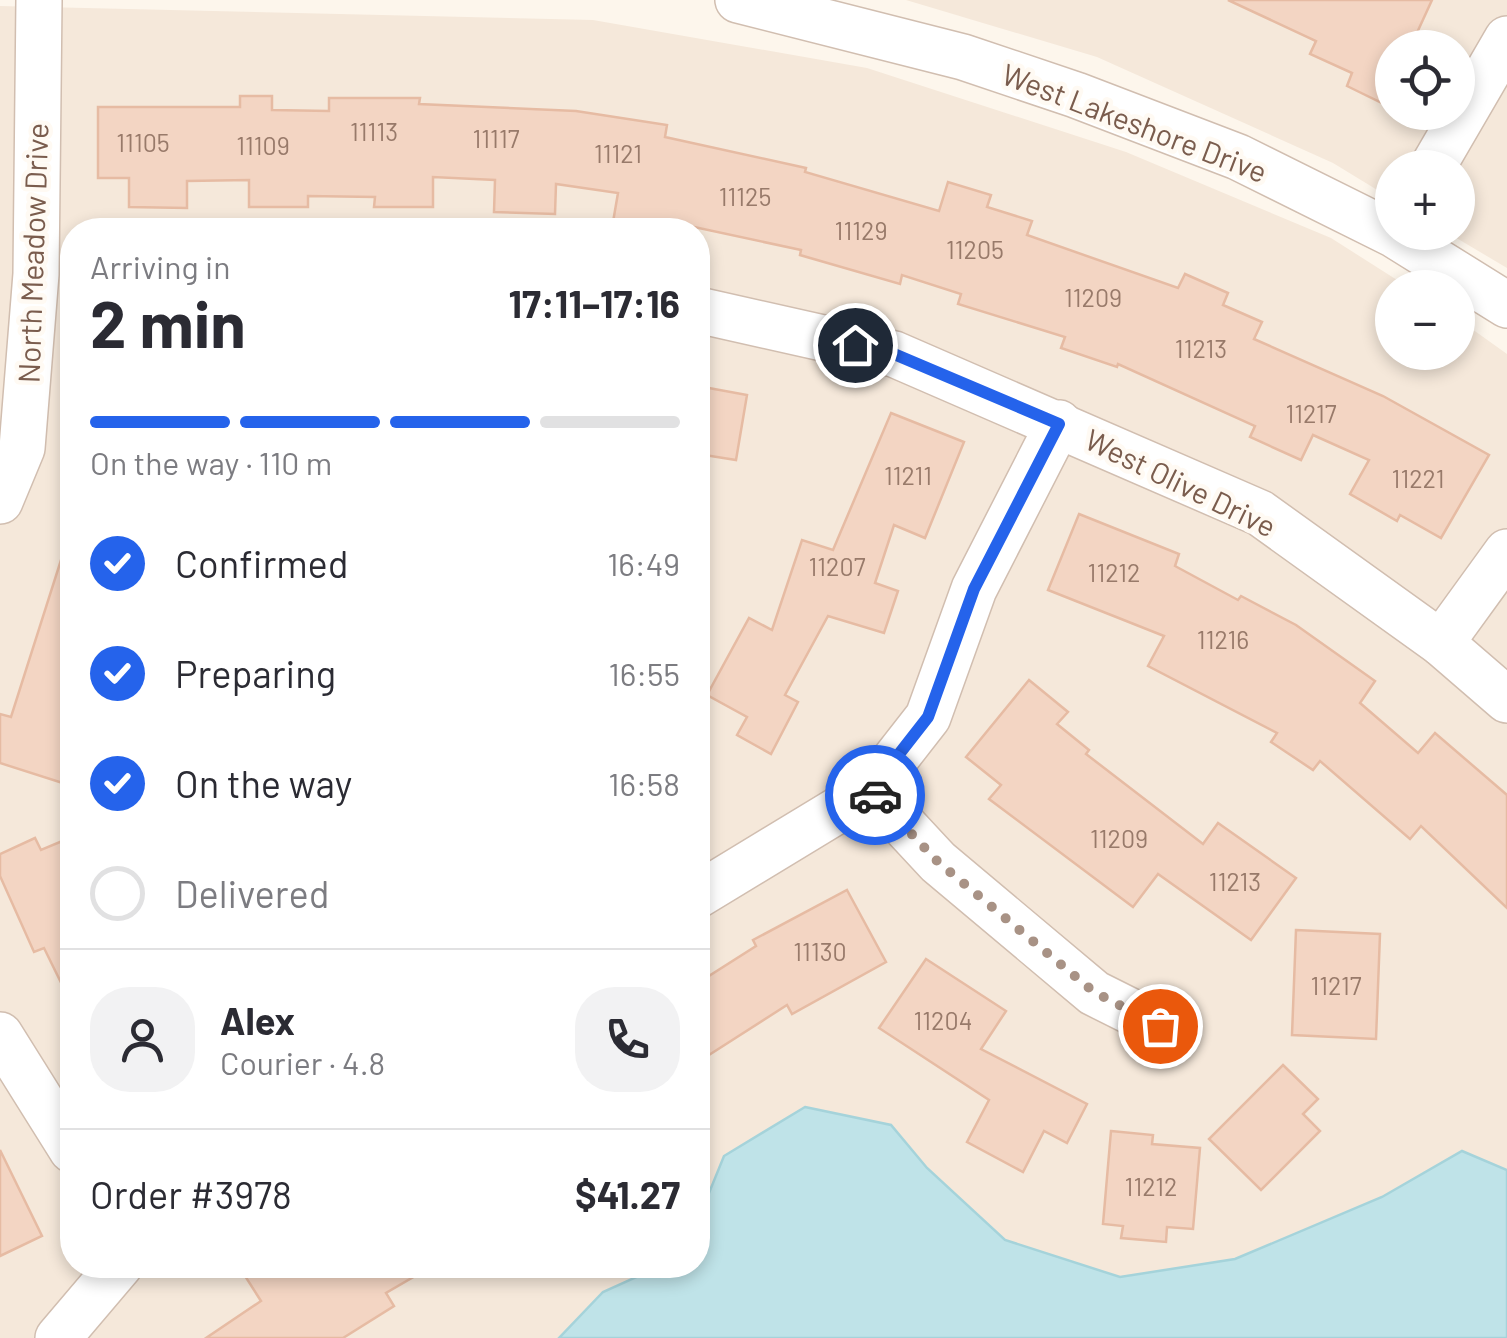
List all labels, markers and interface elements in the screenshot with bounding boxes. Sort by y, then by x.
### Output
map controls [1375,30,1475,370]
button: locate [1375,30,1475,130]
street label: West Lakeshore Drive [997,55,1273,189]
house number: 11113 [350,116,398,146]
street label: North Meadow Drive [9,122,55,384]
house number: 11117 [472,123,520,153]
house number: 11105 [116,127,170,157]
house number: 11109 [236,130,290,160]
house number: 11121 [594,138,642,168]
button: + [1375,150,1475,250]
house number: 11125 [719,181,771,211]
house number: 11129 [835,215,887,245]
house number: 11205 [946,234,1004,264]
text: Arriving in [90,247,230,285]
button: − [1375,270,1475,370]
text: 17:11–17:16 [509,280,680,326]
house number: 11209 [1064,282,1122,312]
text: 2 min [90,283,246,361]
pin [813,303,898,388]
icon: home [828,318,883,373]
house number: 11213 [1175,333,1227,363]
house number: 11217 [1285,398,1337,428]
street label: West Olive Drive [1080,420,1282,544]
text: On the way · 110 m [90,443,332,481]
house number: 11211 [884,460,932,490]
house number: 11221 [1392,463,1444,493]
icon: check [90,536,145,591]
text: Confirmed [175,540,348,586]
text: 16:49 [607,544,680,582]
house number: 11207 [809,551,866,581]
house number: 11212 [1088,557,1140,587]
house number: 11216 [1197,624,1249,654]
icon: check [90,646,145,701]
text: Preparing [175,650,336,696]
text: 16:55 [609,654,680,692]
courier [825,745,925,845]
icon: check [90,756,145,811]
text: On the way [175,760,352,806]
text: 16:58 [608,764,680,802]
icon: car [848,768,903,823]
house number: 11209 [1090,823,1148,853]
house number: 11213 [1209,866,1261,896]
text: Delivered [175,870,329,916]
house number: 11130 [793,936,847,966]
house number: 11217 [1310,970,1362,1000]
pin [1118,984,1203,1069]
button: person [90,987,195,1092]
button: phone [575,987,680,1092]
text: Alex [220,997,295,1043]
icon: bag [1133,999,1188,1054]
house number: 11204 [914,1005,972,1035]
text: Courier · 4.8 [220,1043,385,1081]
text: Order #3978 [90,1171,292,1217]
text: $41.27 [575,1171,680,1217]
house number: 11212 [1125,1171,1177,1201]

